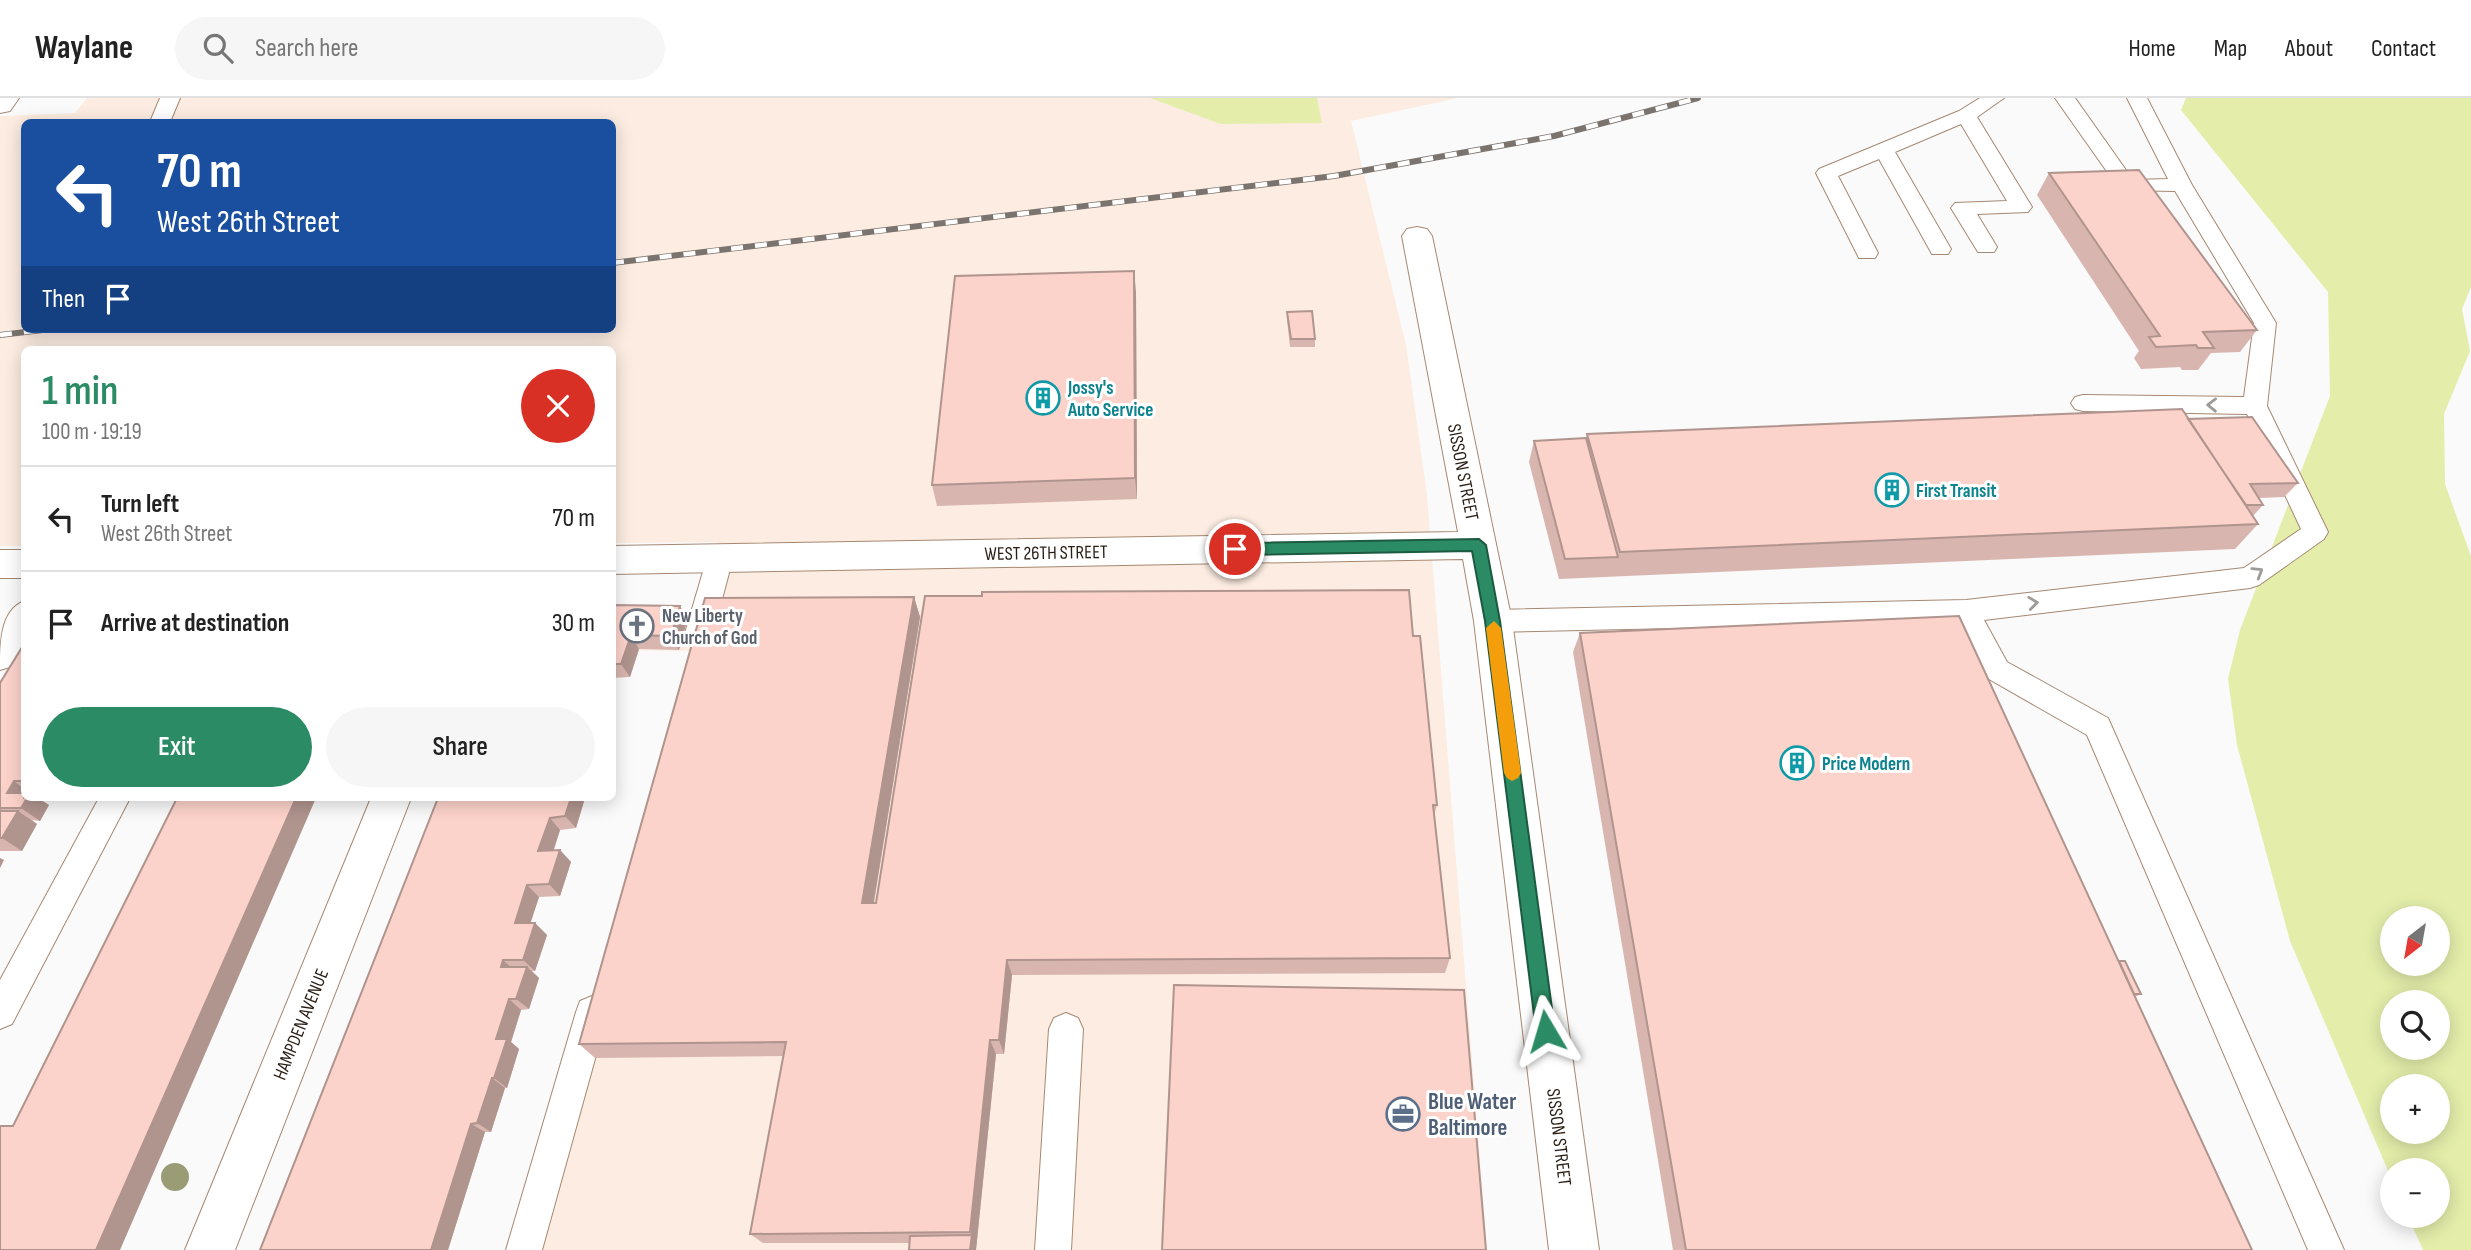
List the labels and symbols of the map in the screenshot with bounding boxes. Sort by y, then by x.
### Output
place label: Jossy's Auto Service [1067,377,1153,422]
building icon: Jossy's Auto Service [1024,379,1062,417]
one-way arrow [2206,398,2217,413]
street label: SISSON STREET [1442,422,1483,523]
building icon: First Transit [1873,471,1911,509]
place label: First Transit [1916,480,1997,503]
pin [1205,519,1265,579]
street label: WEST 26TH STREET [984,541,1108,566]
one-way arrow [2250,567,2263,580]
one-way arrow [2028,595,2039,610]
place label: New Liberty Church of God [662,605,757,650]
church icon: New Liberty Church of God [618,607,656,645]
building icon: Price Modern [1778,744,1816,782]
place label: Price Modern [1822,753,1910,776]
north arrow [2380,906,2450,976]
street label: HAMPDEN AVENUE [269,966,334,1084]
position arrow [1509,994,1583,1068]
street label: SISSON STREET [1541,1087,1576,1187]
place label: Blue Water Baltimore [1428,1088,1516,1142]
office icon: Blue Water Baltimore [1384,1095,1422,1133]

